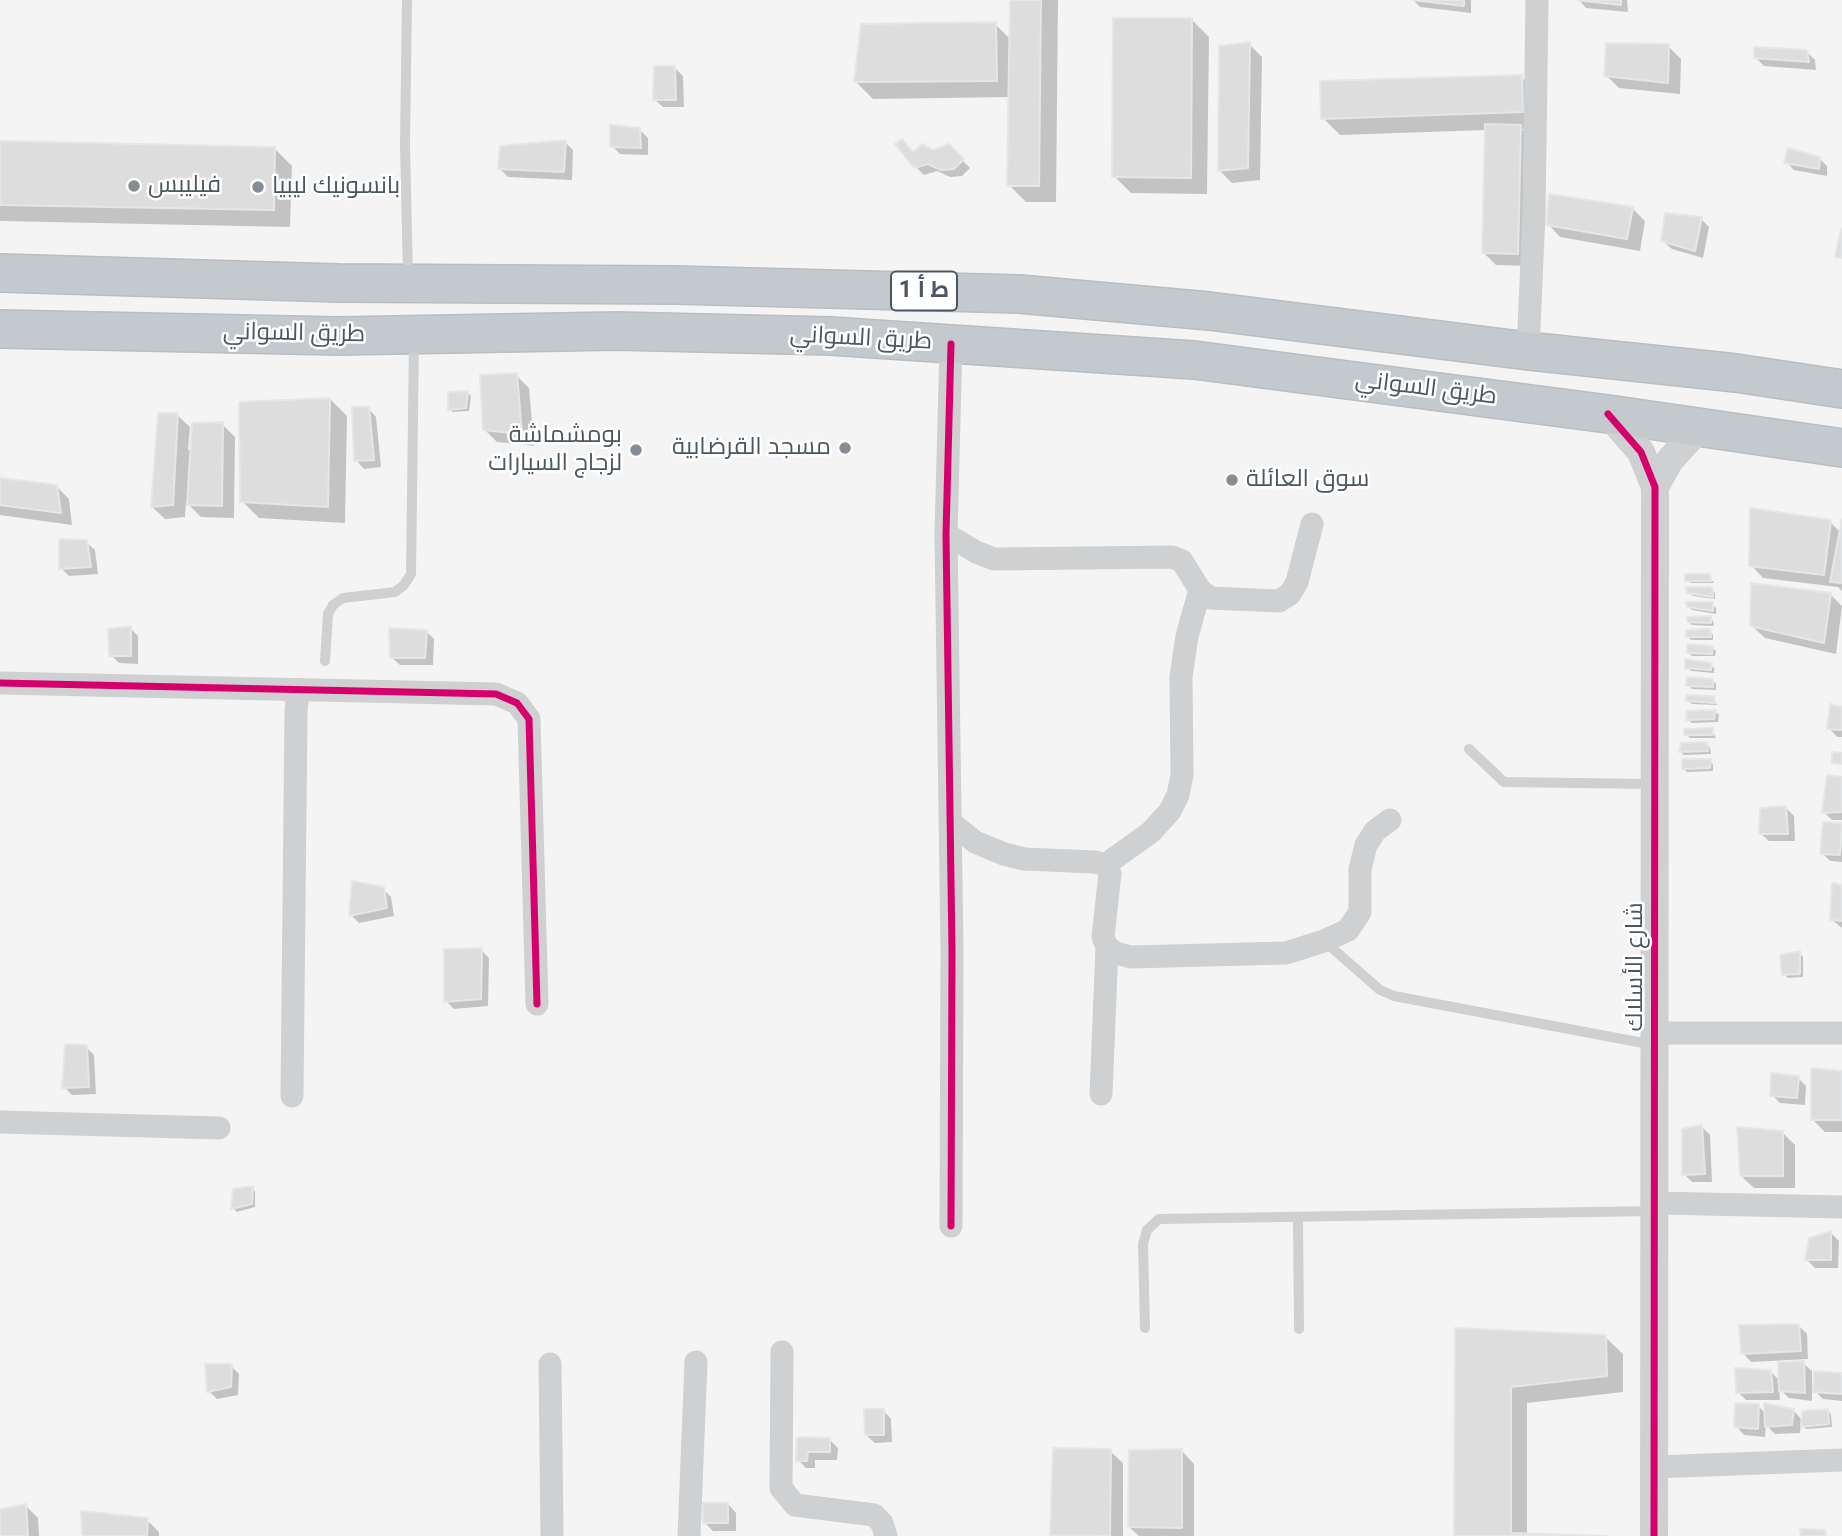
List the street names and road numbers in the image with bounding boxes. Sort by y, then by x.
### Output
road number: ط أ 1 [891,272,957,310]
street label: طريق السواني [223,318,365,350]
street label: طريق السواني [789,321,933,357]
street label: طريق السواني [1354,366,1498,412]
street label: شارع الأسلاك [1622,902,1650,1032]

